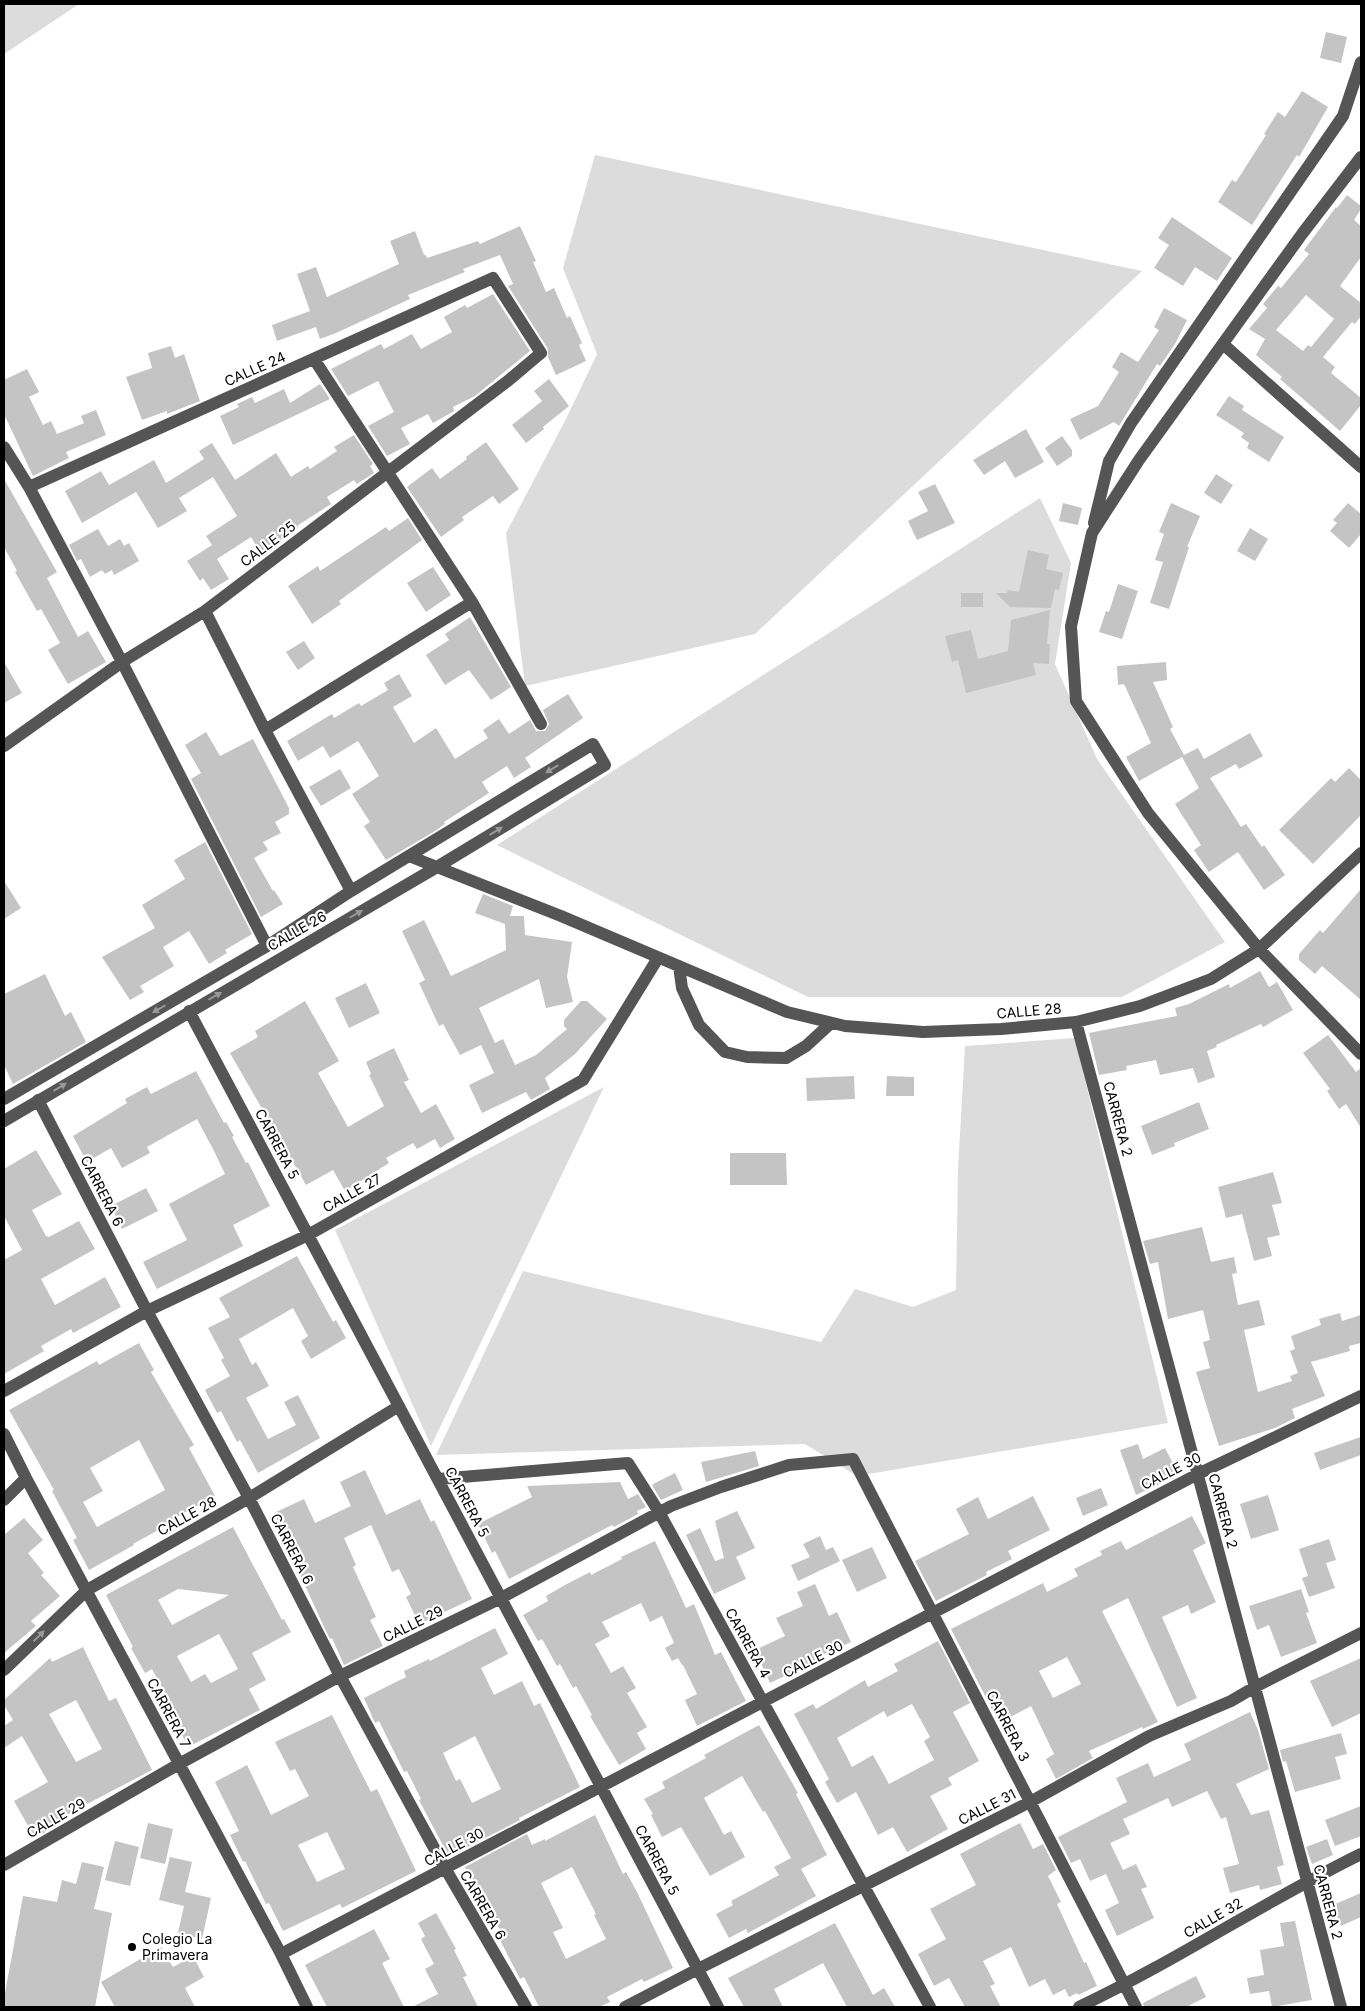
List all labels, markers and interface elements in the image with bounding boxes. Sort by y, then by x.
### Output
street label: CALLE 24 [222,348,288,390]
street label: CALLE 25 [237,517,299,570]
one-way arrow [545,765,558,774]
one-way arrow [489,827,502,836]
street label: CALLE 26 [264,907,329,954]
one-way arrow [349,910,363,918]
one-way arrow [209,991,222,1000]
street label: CALLE 28 [996,999,1062,1022]
one-way arrow [152,1004,166,1013]
street label: CARRERA 2 [1100,1079,1137,1158]
one-way arrow [53,1083,68,1091]
street label: CARRERA 5 [252,1106,303,1182]
street label: CARRERA 6 [77,1152,128,1229]
street label: CALLE 27 [320,1170,384,1216]
street label: CALLE 30 [1138,1448,1204,1493]
street label: CARRERA 5 [442,1464,493,1540]
street label: CARRERA 2 [1205,1471,1242,1550]
street label: CALLE 28 [154,1492,219,1539]
street label: CARRERA 6 [267,1510,318,1587]
street label: CALLE 29 [380,1602,446,1645]
street label: CARRERA 4 [722,1605,775,1681]
one-way arrow [33,1630,45,1642]
street label: CALLE 30 [780,1636,846,1681]
street label: CARRERA 7 [144,1675,195,1751]
street label: CARRERA 3 [983,1687,1034,1764]
street label: CALLE 31 [955,1785,1018,1828]
street label: CALLE 29 [23,1794,88,1841]
street label: CARRERA 5 [632,1822,683,1898]
street label: CALLE 30 [421,1824,487,1869]
street label: CARRERA 2 [1310,1862,1347,1941]
street label: CARRERA 6 [457,1867,510,1942]
street label: CALLE 32 [1180,1894,1245,1941]
place label: Colegio La Primavera [142,1930,212,1963]
marker: Colegio La Primavera [126,1941,138,1953]

